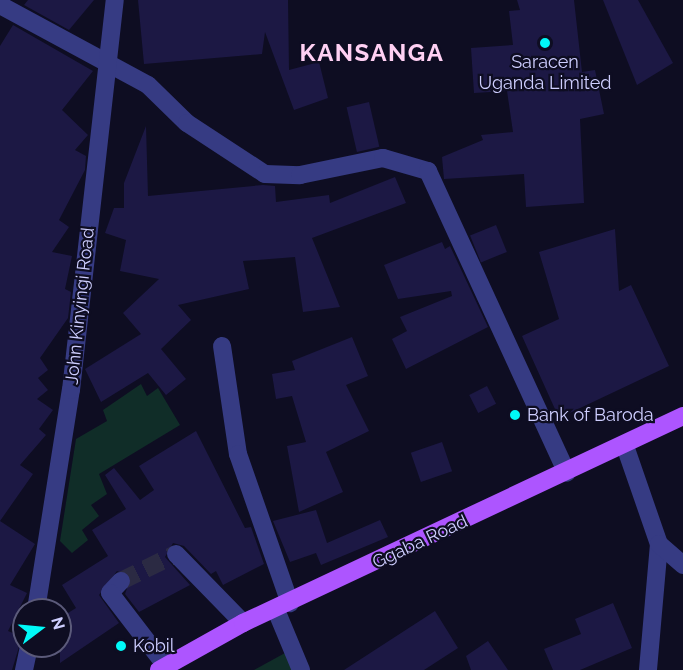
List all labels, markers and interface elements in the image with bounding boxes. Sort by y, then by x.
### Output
marker: Saracen Uganda Limited [538,36,552,50]
district label: KANSANGA [300,39,444,67]
place label: Saracen Uganda Limited [479,52,611,94]
street label: John Kinyingi Road [61,227,99,385]
place label: Bank of Baroda [527,404,654,426]
marker: Bank of Baroda [508,408,522,422]
street label: Ggaba Road [369,511,471,573]
north arrow [12,598,72,658]
text: N [47,615,69,632]
place label: Kobil [133,635,175,657]
marker: Kobil [114,639,128,653]

